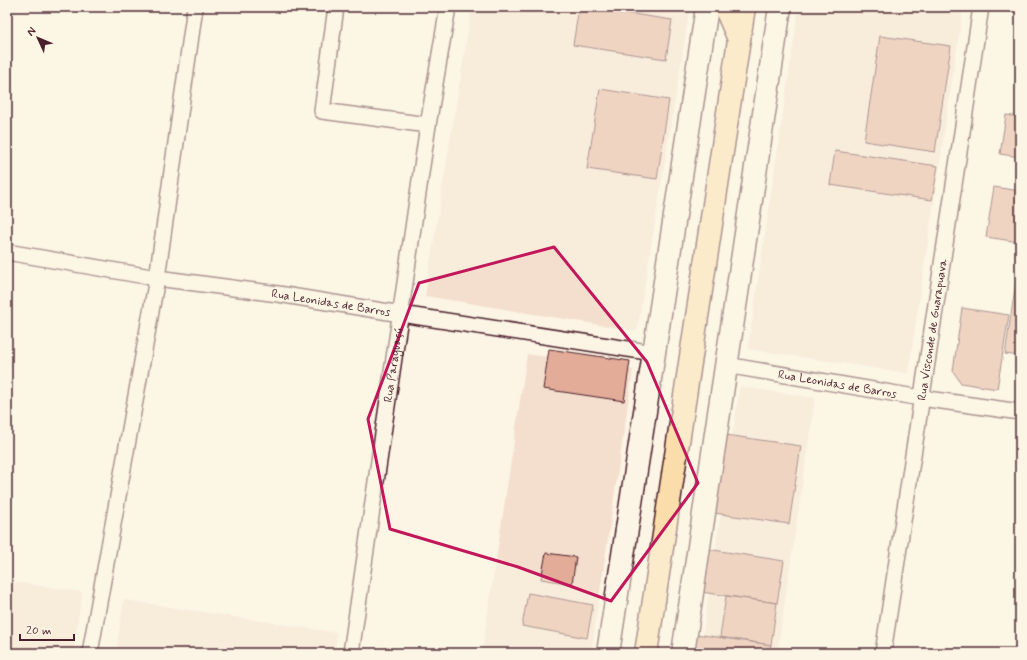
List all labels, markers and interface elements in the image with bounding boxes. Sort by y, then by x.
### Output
north arrow [18,18,58,58]
text: N [24,24,39,39]
street label: Rua Visconde de Guarapuava [914,257,952,402]
street label: Rua Leonidas de Barros [270,286,392,321]
street label: Rua Paraguaçú [381,326,407,403]
street label: Rua Leonidas de Barros [777,367,899,403]
scale bar [20,616,74,642]
text: 20 m [26,623,52,639]

